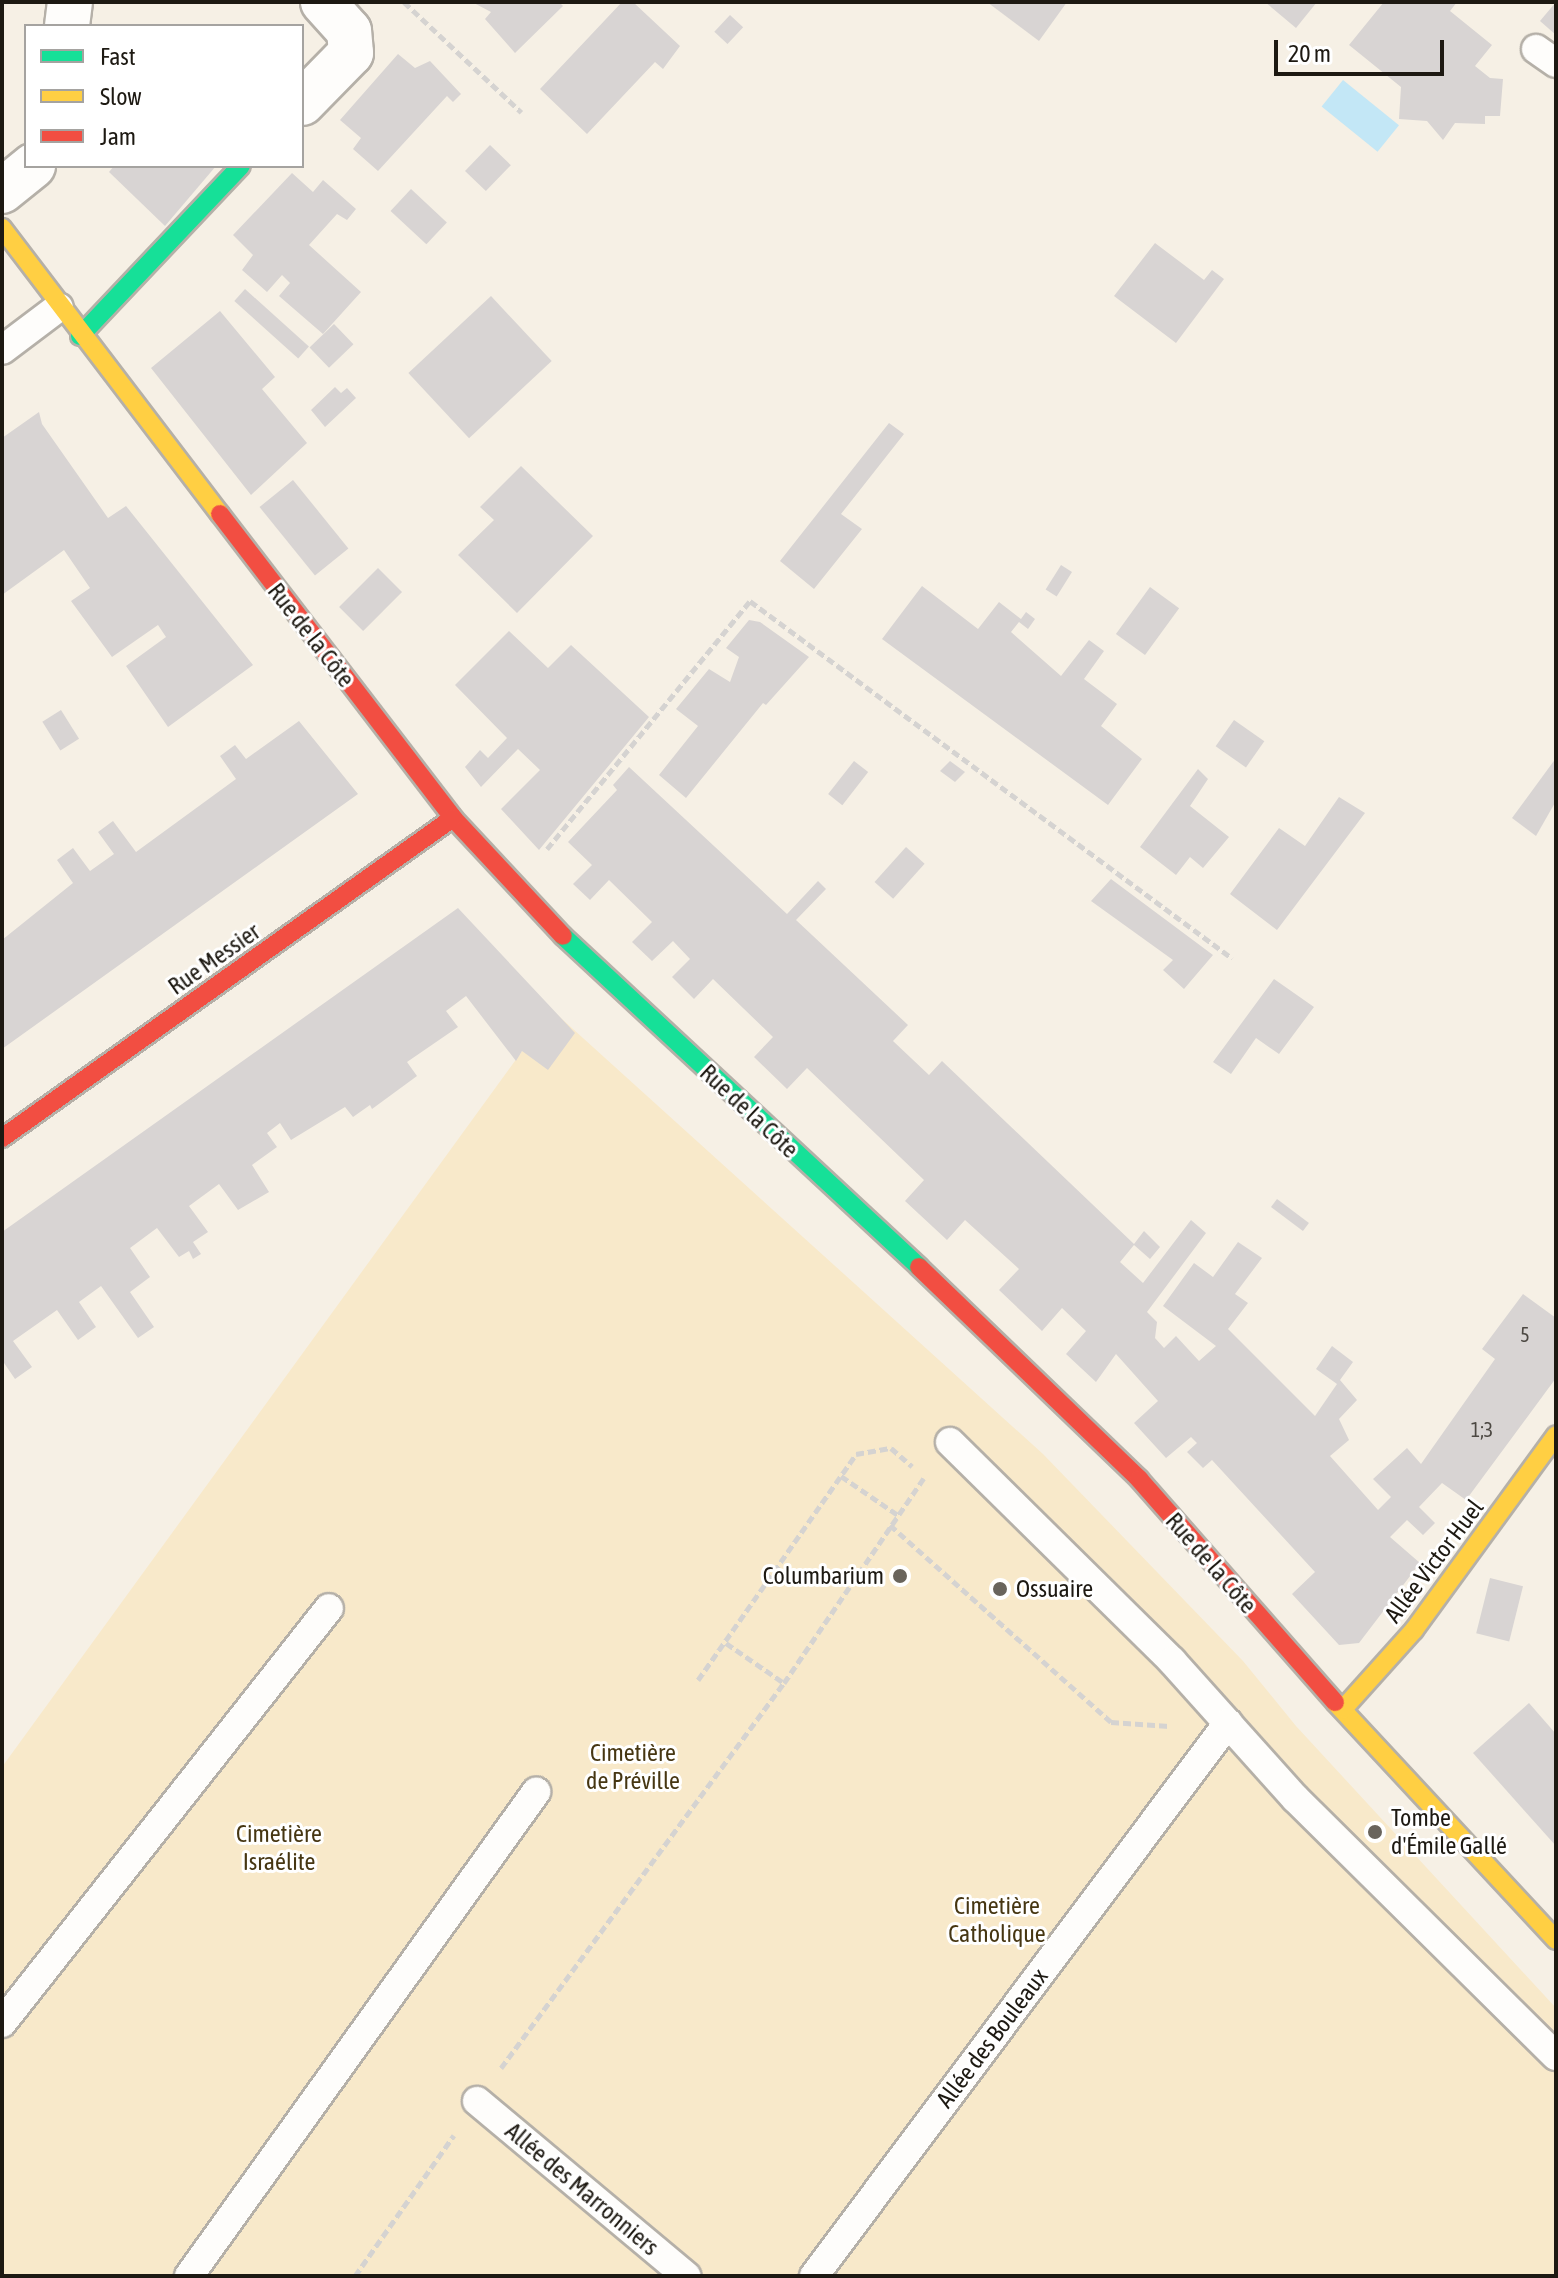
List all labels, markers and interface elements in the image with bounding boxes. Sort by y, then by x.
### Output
legend [24,24,304,168]
scale bar [1278,24,1448,74]
text: 20 m [1288,40,1331,67]
text: Fast [100,43,136,70]
text: Slow [100,83,142,110]
text: Jam [100,123,136,150]
street label: Rue de la Côte [262,577,360,693]
street label: Rue Messier [163,917,265,1001]
street label: Rue de la Côte [694,1058,804,1164]
house number: 5 [1520,1322,1530,1346]
house number: 1;3 [1471,1417,1493,1441]
street label: Allée Victor Huel [1378,1494,1490,1628]
street label: Rue de la Côte [1160,1507,1262,1619]
place label: Columbarium [763,1562,884,1590]
marker: Columbarium [891,1567,909,1585]
place label: Ossuaire [1016,1575,1093,1603]
marker: Ossuaire [991,1580,1009,1598]
park label: Cimetière de Préville [586,1739,680,1795]
place label: Tombe d'Émile Gallé [1391,1804,1507,1860]
park label: Cimetière Israélite [236,1820,322,1876]
marker: Tombe d'Émile Gallé [1366,1823,1384,1841]
park label: Cimetière Catholique [948,1892,1046,1948]
street label: Allée des Bouleaux [930,1963,1054,2113]
street label: Allée des Marronniers [500,2117,664,2261]

